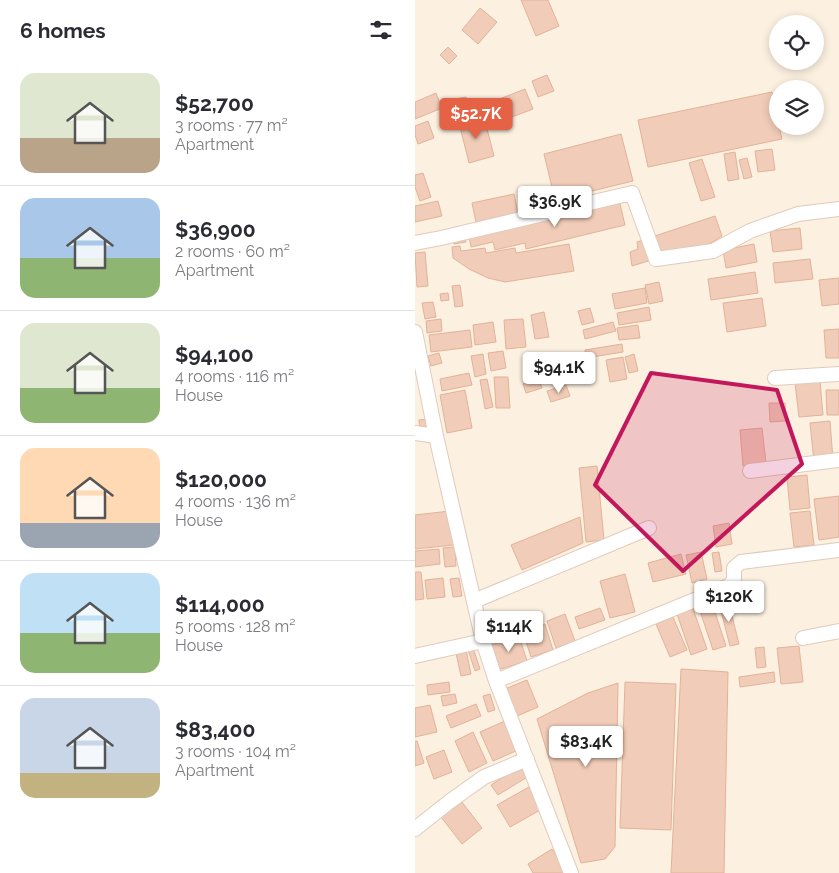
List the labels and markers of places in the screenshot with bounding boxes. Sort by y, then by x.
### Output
pin: $52.7K [435,98,517,140]
pin: $36.9K [514,186,596,228]
pin: $94.1K [518,352,600,394]
pin: $120K [694,580,764,623]
pin: $114K [474,610,544,653]
pin: $83.4K [545,726,627,768]

